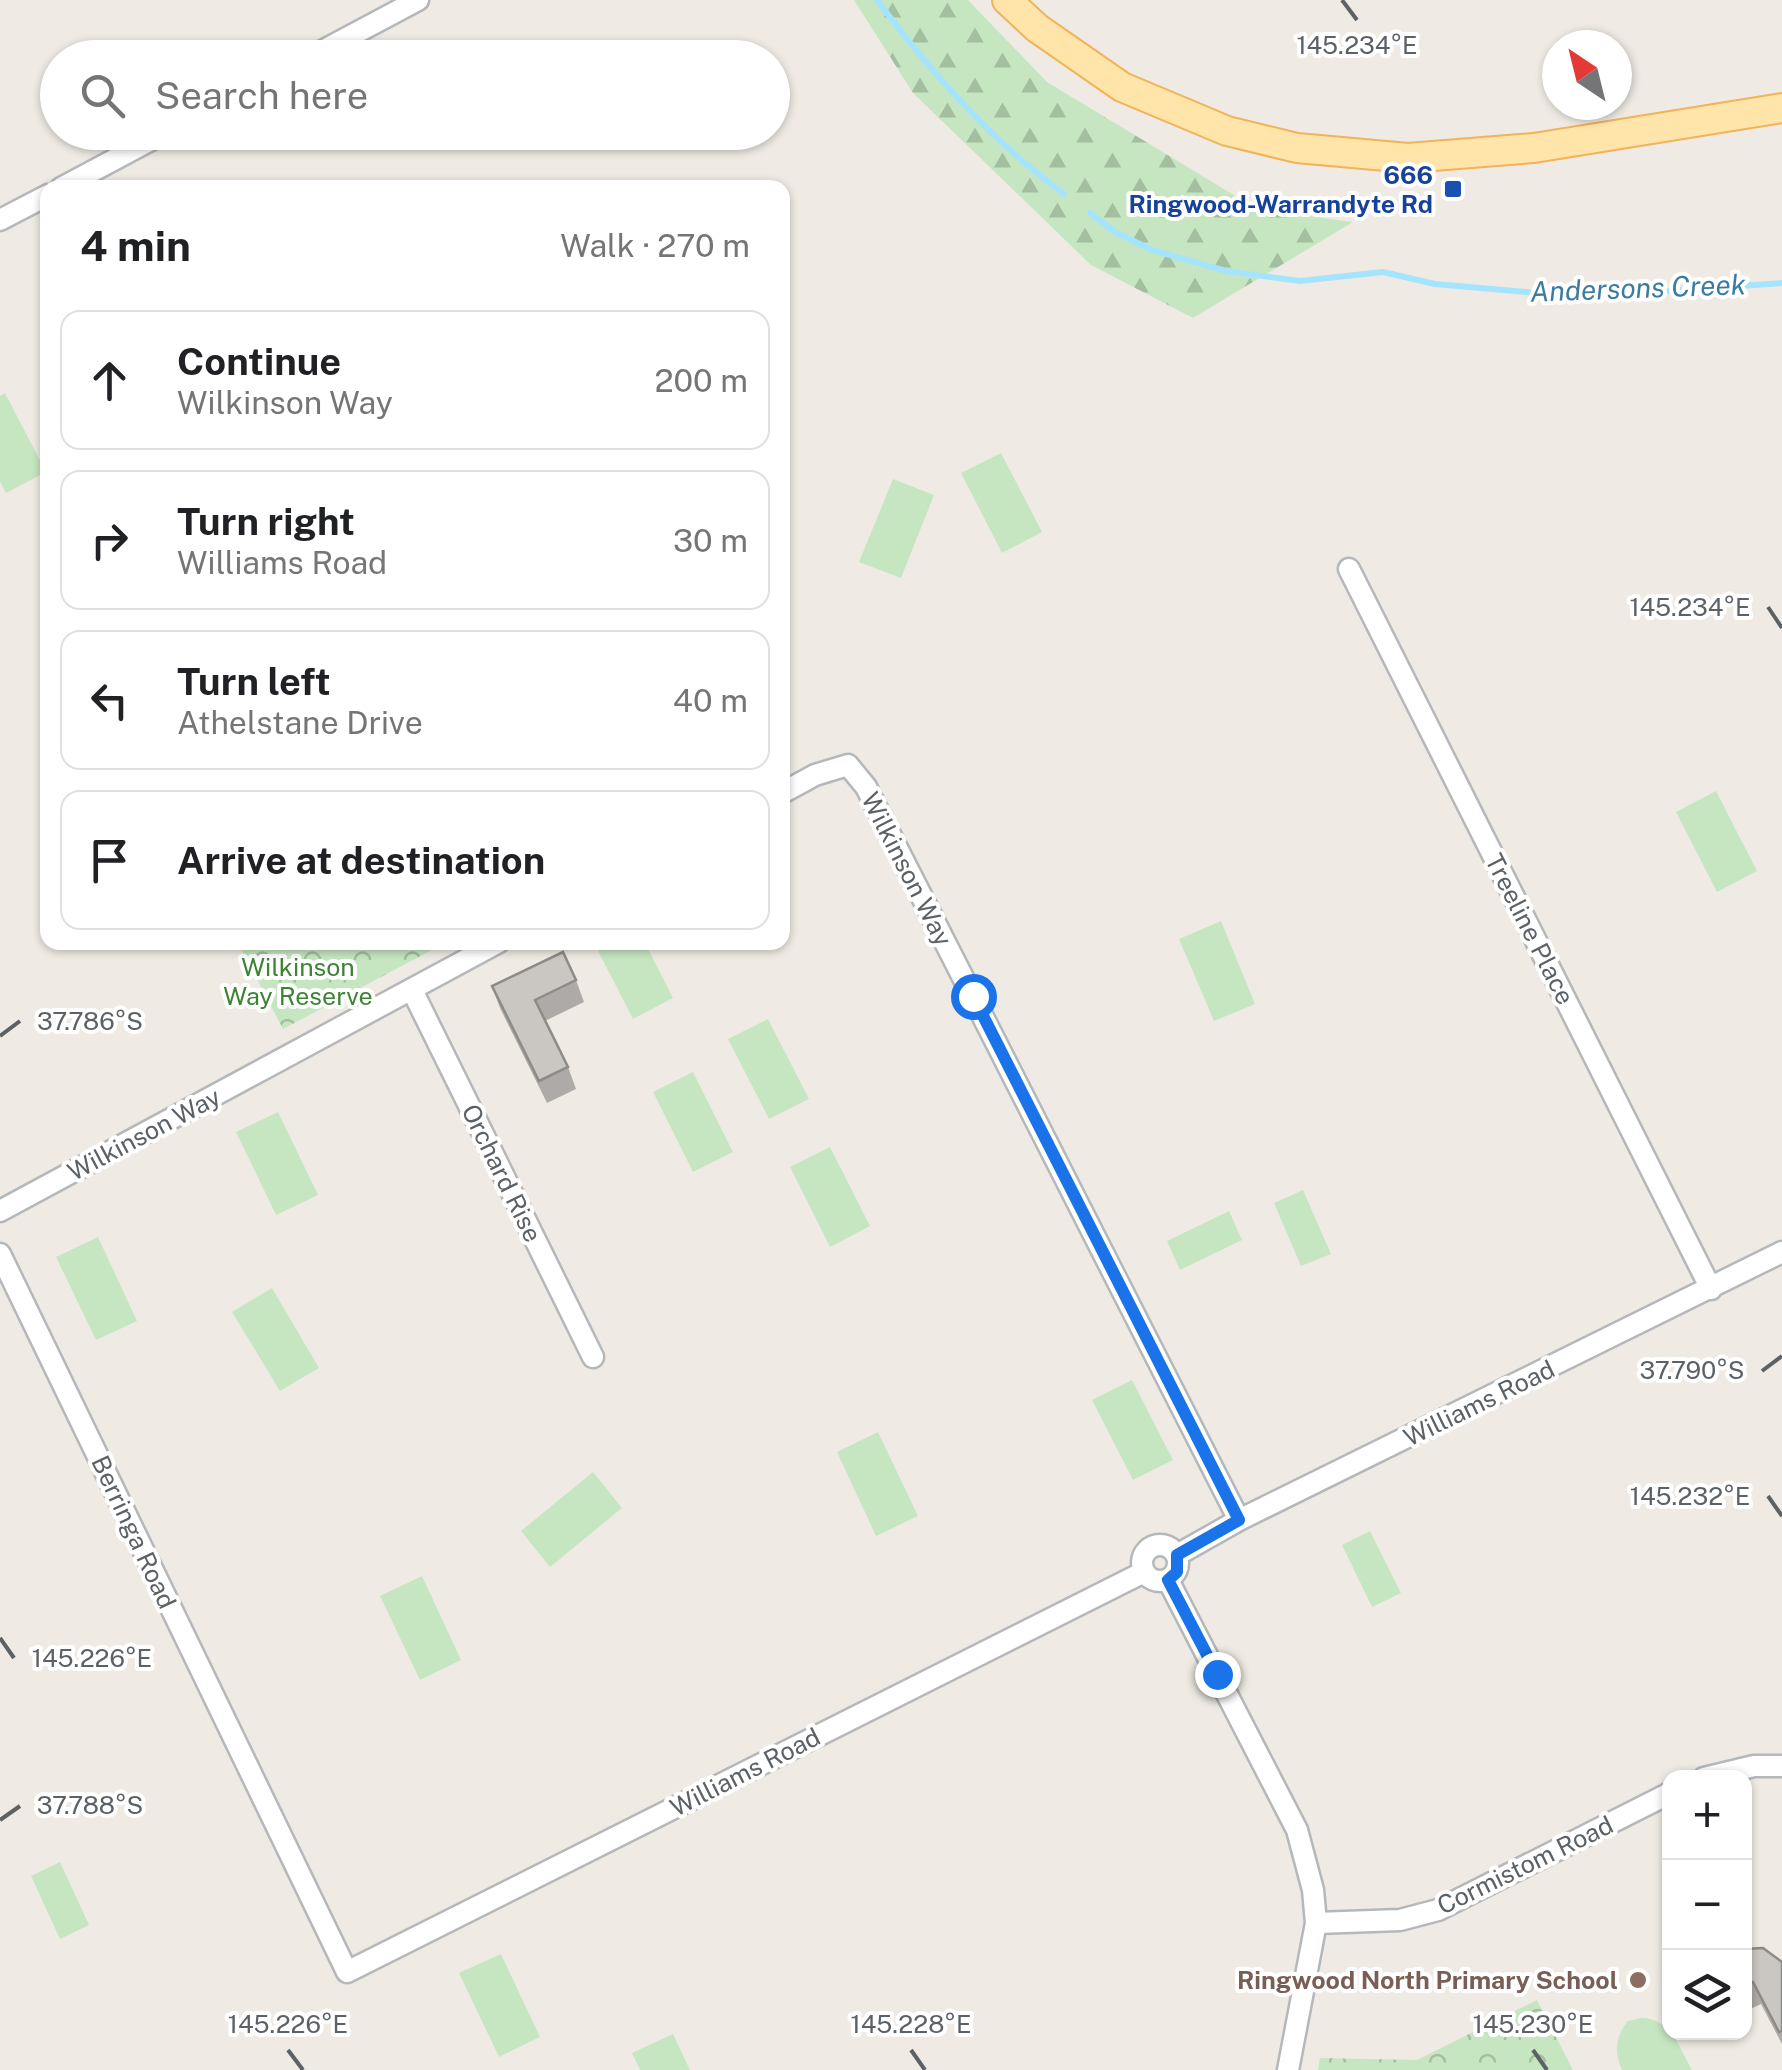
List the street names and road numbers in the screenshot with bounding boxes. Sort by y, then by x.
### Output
street label: Wilkinson Way [855,787,959,951]
street label: Treeline Place [1479,849,1581,1009]
street label: Wilkinson Way [63,1081,225,1187]
street label: Orchard Rise [456,1099,548,1247]
street label: Williams Road [1399,1354,1559,1452]
street label: Berringa Road [85,1451,183,1613]
street label: Williams Road [665,1721,825,1823]
street label: Cormistom Road [1432,1809,1618,1921]

